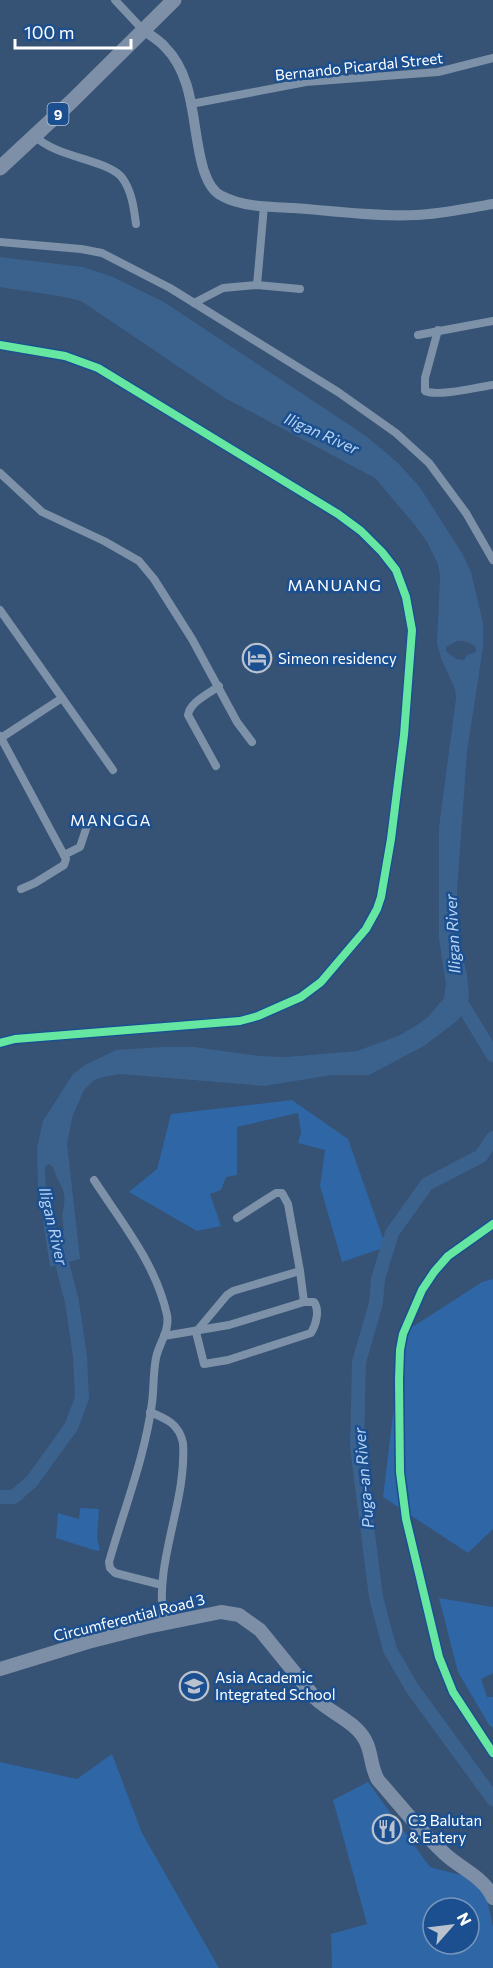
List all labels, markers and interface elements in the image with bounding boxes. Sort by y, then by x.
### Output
scale bar [15,12,130,50]
text: 100 m [24,21,74,43]
street label: Bernando Picardal Street [274,48,444,84]
road number: 9 [48,103,68,125]
water label: Iligan River [282,408,363,458]
district label: MANUANG [288,575,382,594]
hotel icon: Simeon residency [241,642,273,674]
place label: Simeon residency [278,649,397,667]
district label: MANGGA [70,810,152,829]
water label: Iligan River [440,893,464,974]
water label: Iligan River [36,1185,72,1267]
water label: Puga-an River [349,1426,377,1529]
street label: Circumferential Road 3 [51,1589,207,1645]
place label: Asia Academic Integrated School [215,1668,336,1703]
school or university icon: Asia Academic Integrated School [178,1670,210,1702]
place label: C3 Balutan & Eatery [408,1811,482,1846]
restaurant icon: C3 Balutan & Eatery [371,1813,403,1845]
north arrow [421,1896,481,1956]
text: N [453,1909,476,1928]

